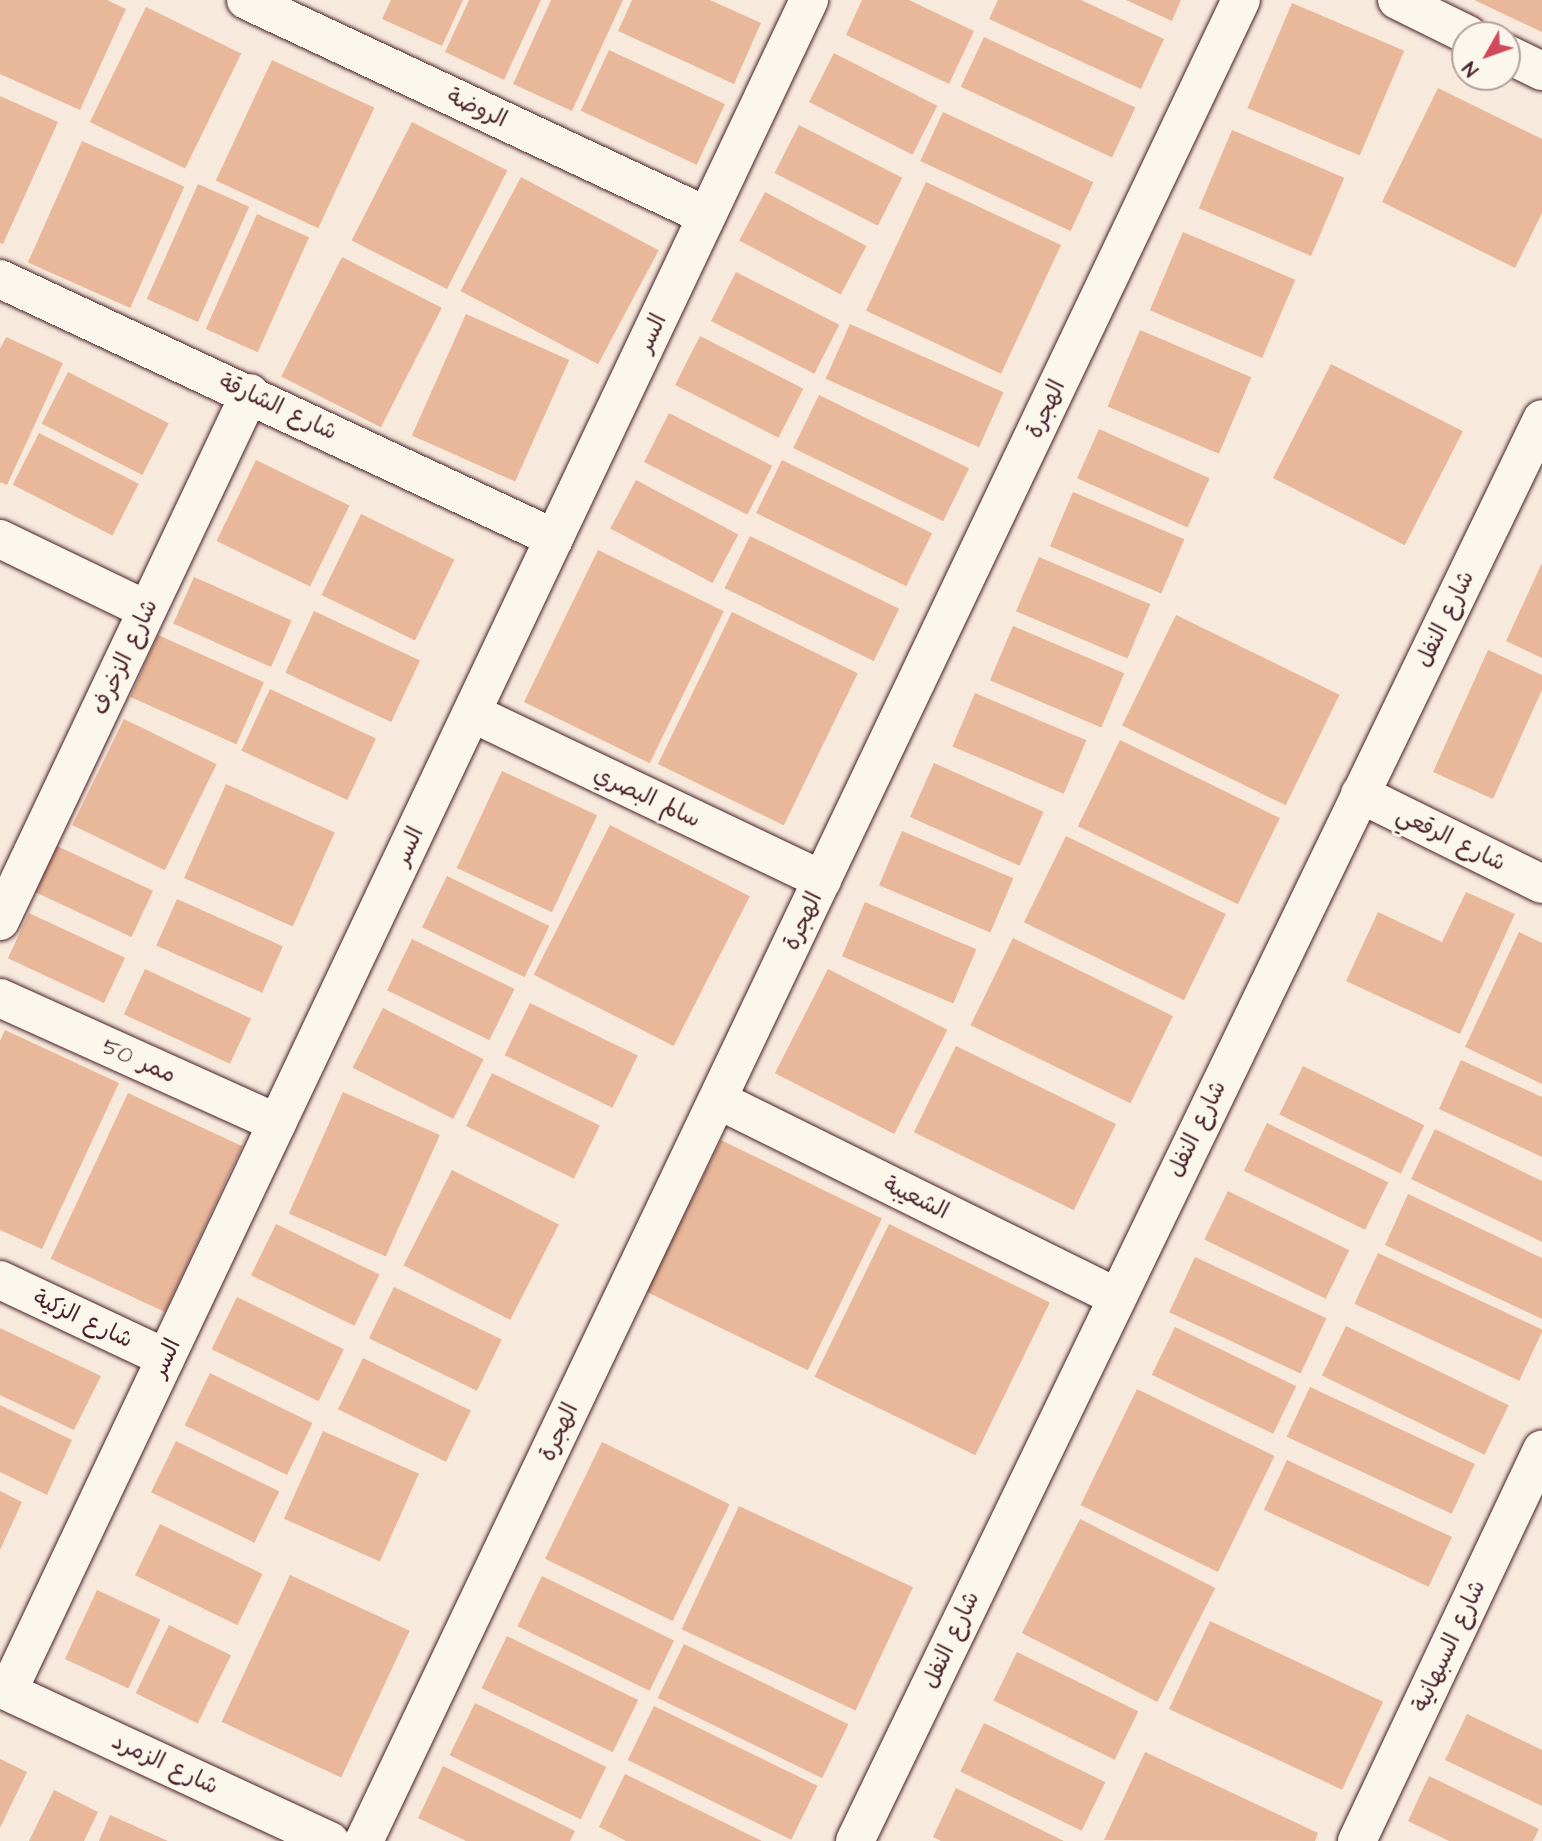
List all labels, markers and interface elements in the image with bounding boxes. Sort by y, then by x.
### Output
north arrow [1451,21,1521,91]
text: N [1457,55,1485,82]
street label: الروضة [443,82,511,134]
street label: السر [631,309,673,357]
street label: شارع الشارقة [215,368,341,446]
street label: الهجرة [1021,375,1071,443]
street label: شارع النفل [1410,566,1480,672]
street label: شارع الزخرف [86,595,164,719]
street label: سالم البصري [589,760,705,834]
street label: شارع الرقعي [1392,801,1510,877]
street label: السر [388,822,430,870]
street label: الهجرة [778,887,828,955]
street label: ممر 50 [98,1033,180,1089]
street label: شارع النفل [1162,1076,1232,1182]
street label: الشعيبة [879,1170,953,1226]
street label: شارع الزكية [29,1284,137,1354]
street label: السر [145,1334,187,1382]
street label: الهجرة [534,1398,584,1466]
street label: شارع السبهانية [1406,1576,1492,1716]
street label: شارع النفل [917,1587,985,1693]
street label: شارع الزمرد [107,1727,223,1801]

